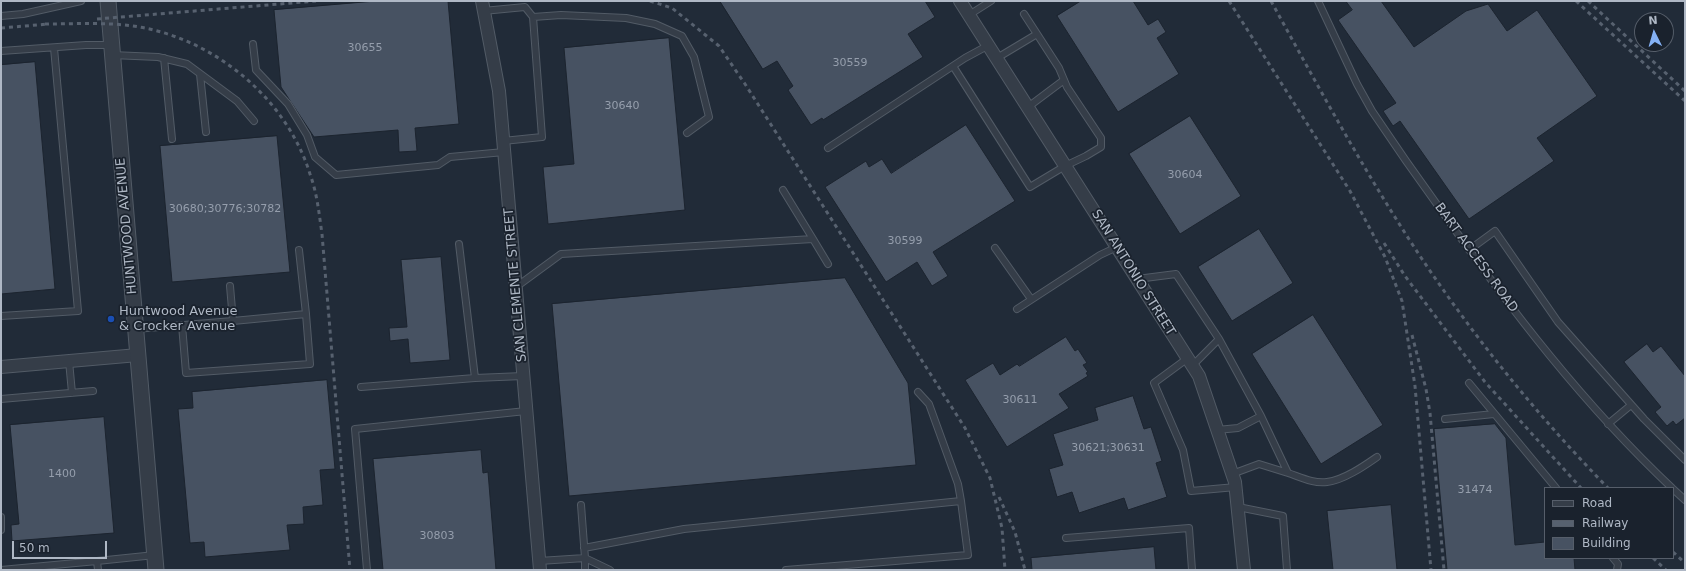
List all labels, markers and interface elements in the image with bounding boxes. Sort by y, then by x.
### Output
north arrow [1634,12,1674,52]
text: N [1648,14,1658,27]
house number: 30655 [348,41,382,55]
house number: 30559 [833,56,867,70]
house number: 30640 [605,99,639,113]
street label: HUNTWOOD AVENUE [113,157,141,295]
house number: 30604 [1168,168,1202,182]
street label: BART ACCESS ROAD [1431,200,1521,316]
house number: 30680;30776;30782 [169,202,281,216]
street label: SAN CLEMENTE STREET [501,207,531,363]
street label: SAN ANTONIO STREET [1088,207,1178,339]
house number: 30599 [888,234,922,248]
place label: Huntwood Avenue & Crocker Avenue [119,304,238,335]
marker: Huntwood Avenue & Crocker Avenue [106,314,116,324]
house number: 30611 [1003,393,1037,407]
house number: 30621;30631 [1071,441,1145,455]
house number: 1400 [48,467,76,481]
house number: 31474 [1458,483,1492,497]
legend [1544,487,1674,559]
text: Road [1582,496,1612,510]
text: Railway [1582,516,1628,530]
house number: 30803 [420,529,454,543]
scale bar [14,533,109,559]
text: Building [1582,536,1631,550]
text: 50 m [19,541,50,555]

